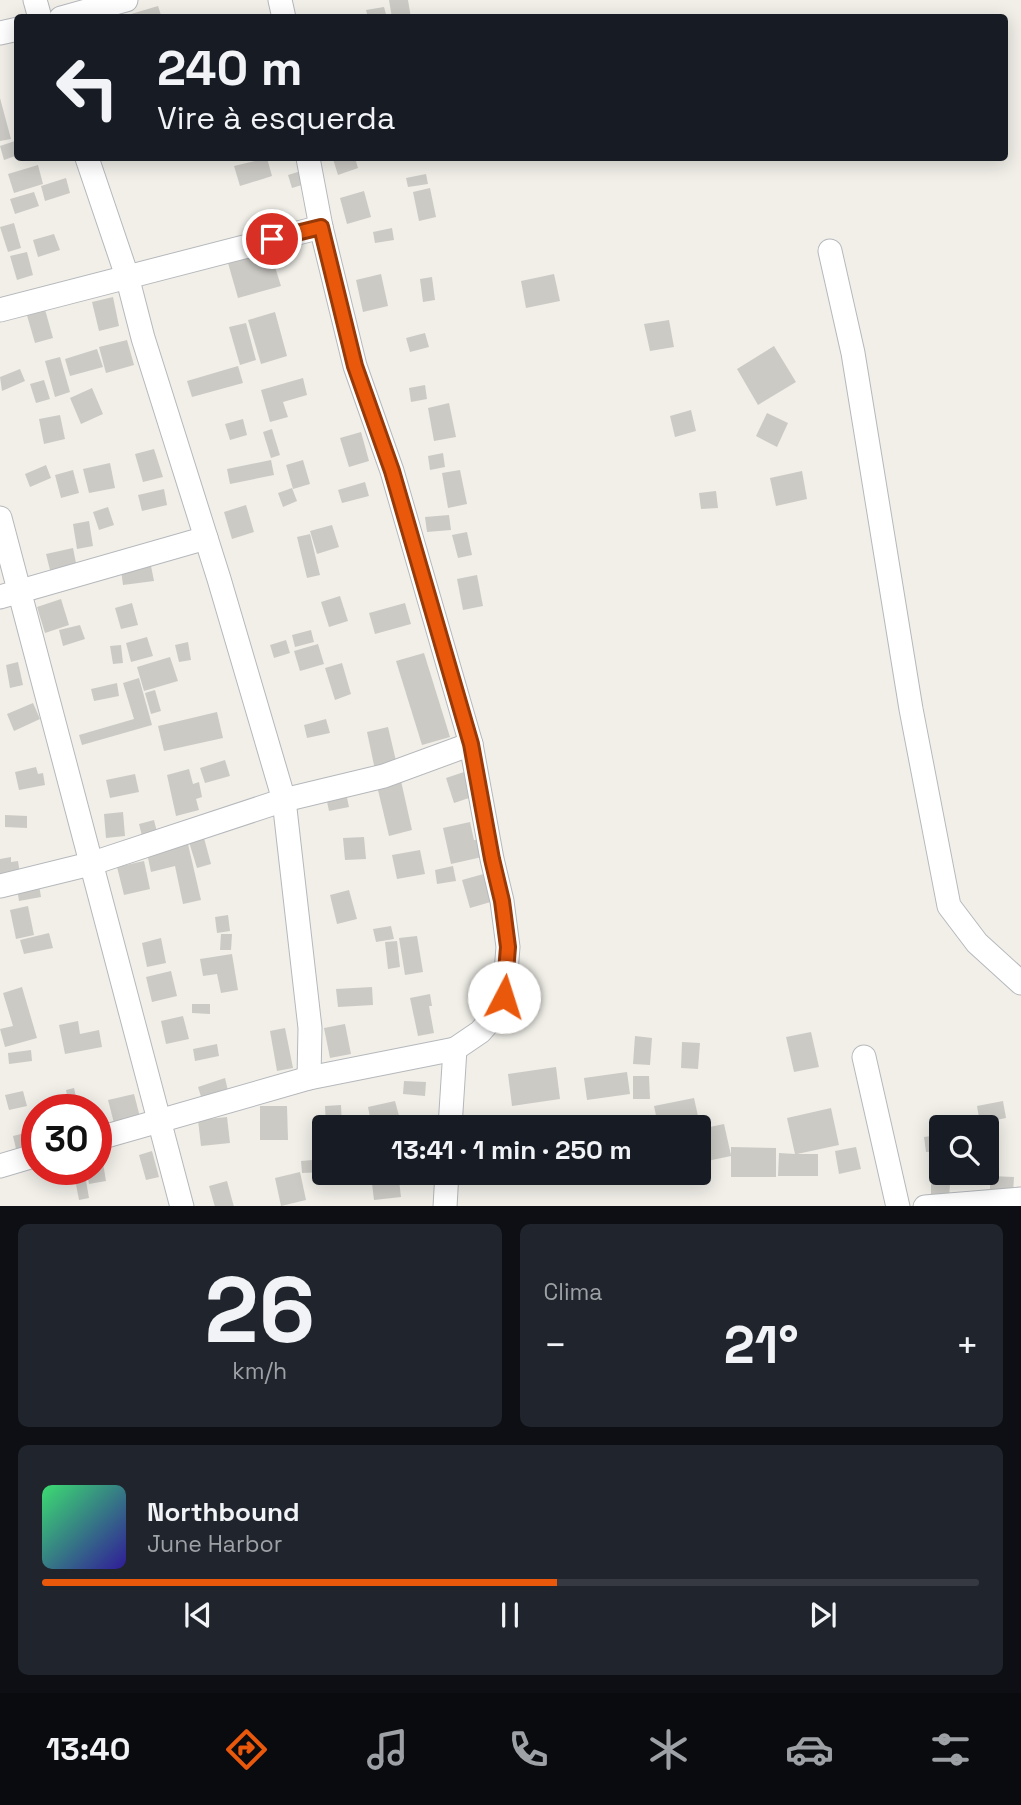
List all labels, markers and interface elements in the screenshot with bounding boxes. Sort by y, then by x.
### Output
text: 240 m [157,37,303,99]
icon: left [42,42,133,133]
text: Vire à esquerda [157,98,395,138]
pin [242,209,302,269]
icon: arrive [253,220,291,258]
position arrow [467,960,541,1034]
speed limit sign: 30 [21,1094,112,1185]
map controls [929,1115,999,1185]
button: search [929,1115,999,1185]
text: 13:41 · 1 min · 250 m [391,1133,632,1167]
text: 26 [205,1252,315,1369]
text: Clima [544,1277,603,1307]
text: 21° [724,1312,799,1378]
text: − [544,1321,567,1369]
text: + [955,1321,979,1369]
text: km/h [232,1356,287,1386]
text: Northbound [147,1495,300,1529]
text: June Harbor [147,1529,282,1559]
icon: previous [179,1596,217,1634]
icon: pause [491,1596,529,1634]
icon: next [804,1596,842,1634]
icon: directions [222,1725,271,1774]
icon: music [363,1725,412,1774]
icon: phone [504,1725,553,1774]
icon: climate [644,1725,693,1774]
icon: car [785,1725,834,1774]
icon: filters [926,1725,975,1774]
text: 13:40 [46,1729,130,1769]

